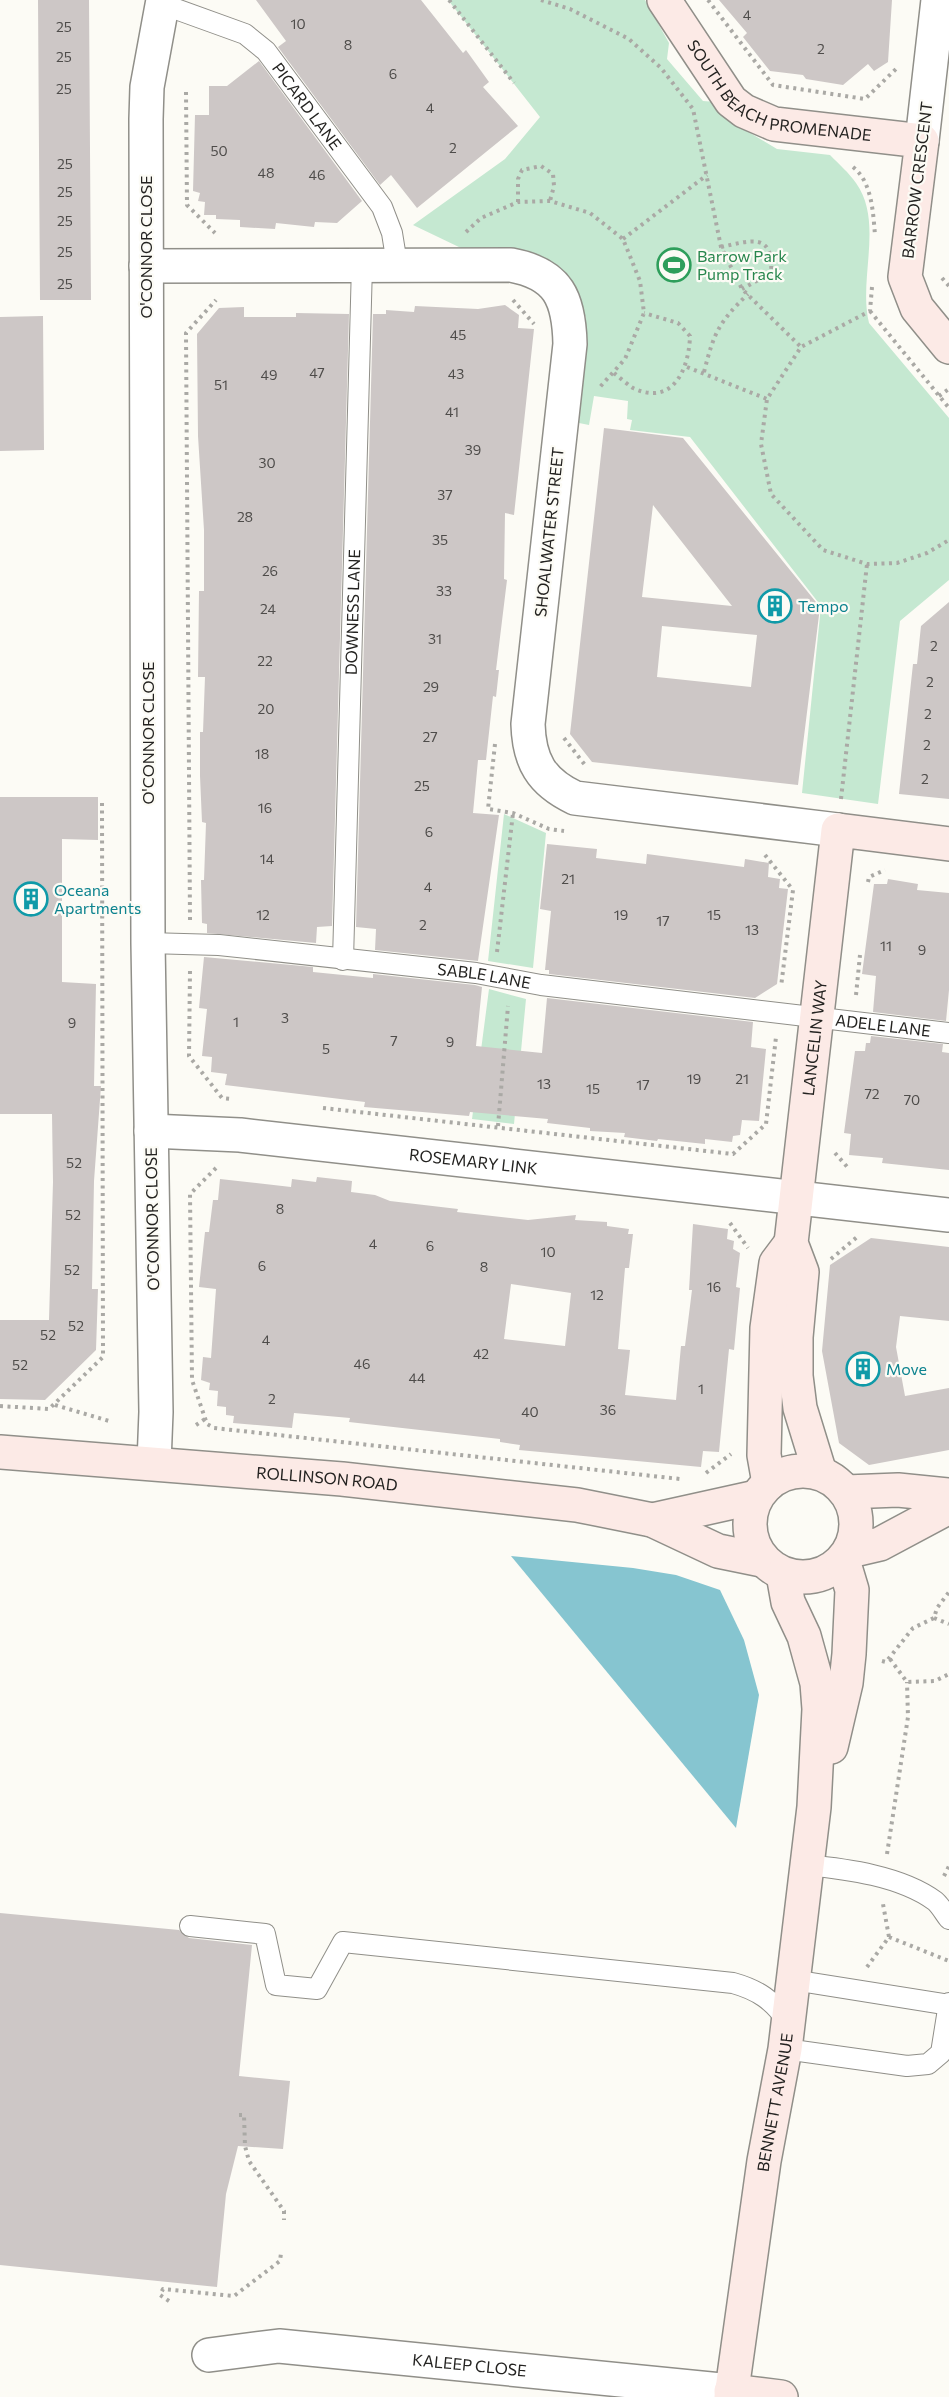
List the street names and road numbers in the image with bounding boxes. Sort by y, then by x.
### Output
street label: SOUTH BEACH PROMENADE [684,36,872,144]
street label: PICARD LANE [269,58,346,153]
street label: BARROW CRESCENT [897,100,936,259]
street label: O'CONNOR CLOSE [136,175,155,319]
street label: SHOALWATER STREET [530,446,567,618]
street label: DOWNESS LANE [341,549,363,675]
street label: O'CONNOR CLOSE [138,661,157,805]
street label: SABLE LANE [437,959,532,992]
street label: LANCELIN WAY [798,978,830,1097]
street label: ADELE LANE [834,1010,932,1040]
street label: ROSEMARY LINK [408,1144,539,1178]
street label: O'CONNOR CLOSE [141,1147,162,1291]
street label: ROLLINSON ROAD [255,1462,399,1494]
street label: BENNETT AVENUE [753,2032,796,2173]
street label: KALEEP CLOSE [411,2349,528,2380]

